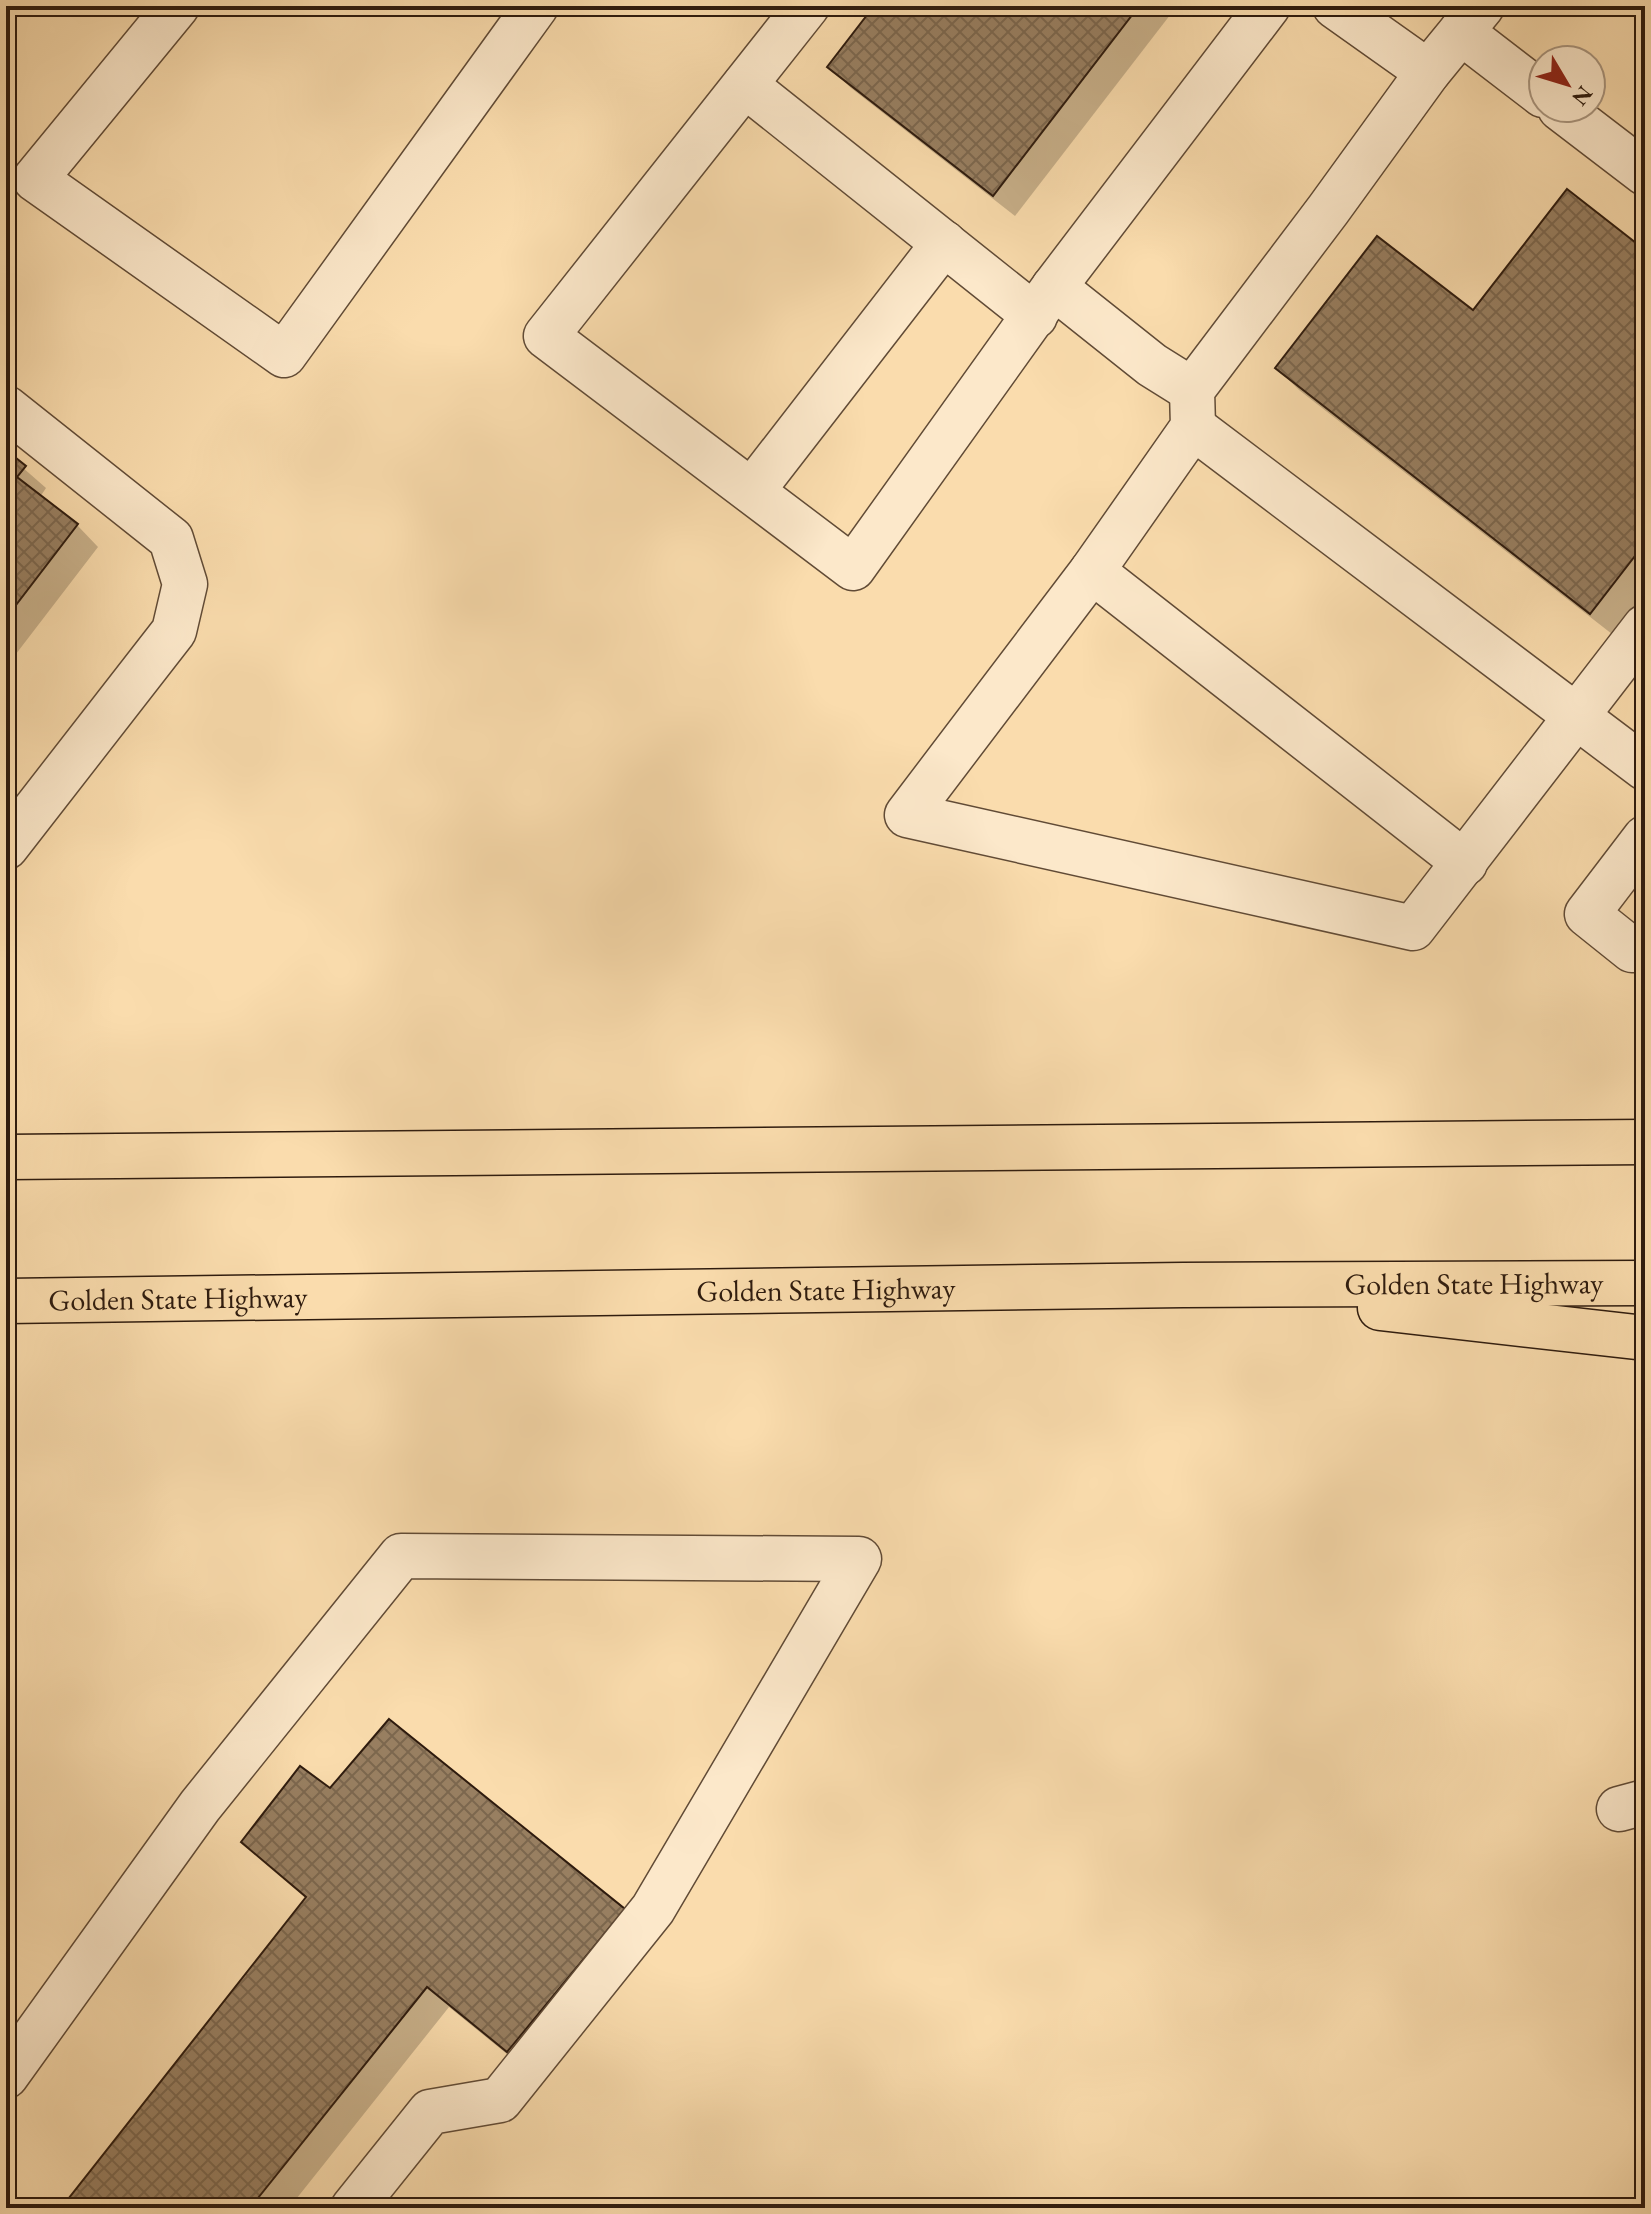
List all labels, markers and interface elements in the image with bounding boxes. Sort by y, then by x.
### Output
north arrow [1527,44,1607,124]
text: N [1565,80,1599,112]
street label: Golden State Highway [1344,1263,1604,1303]
street label: Golden State Highway [696,1268,957,1311]
street label: Golden State Highway [48,1277,309,1319]

